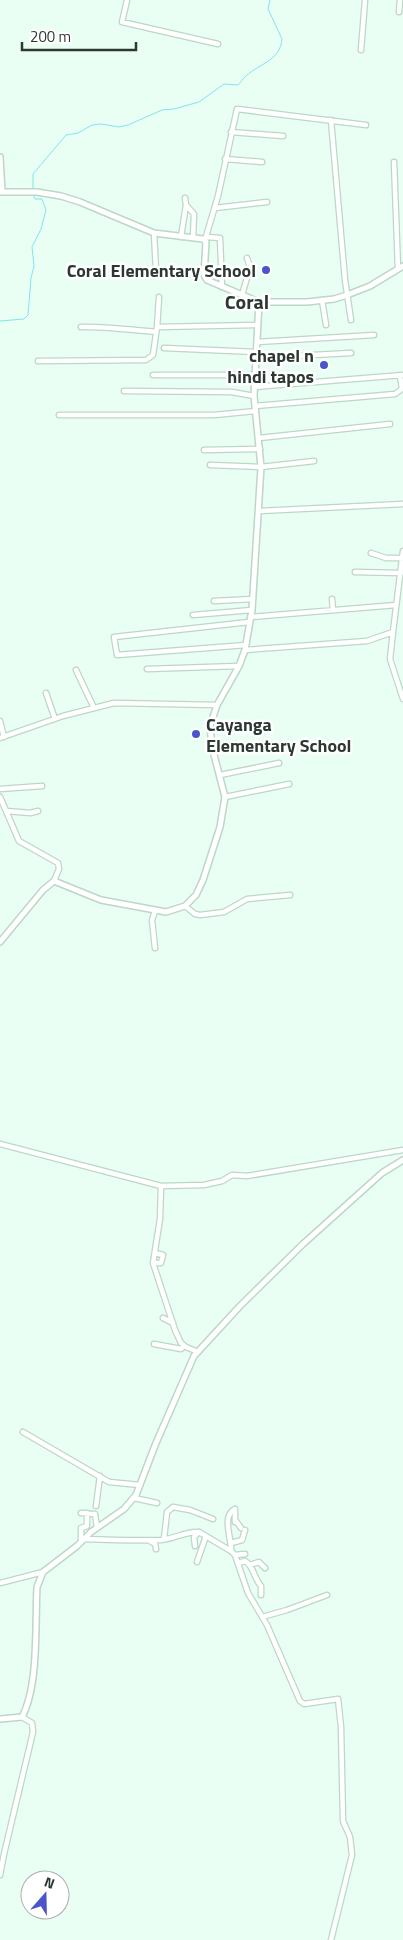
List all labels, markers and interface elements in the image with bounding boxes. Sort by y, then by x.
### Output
scale bar [22,20,136,52]
text: 200 m [30,25,71,48]
place label: Coral Elementary School [67,257,256,284]
marker: Coral Elementary School [260,264,272,276]
district label: Coral [225,286,269,317]
place label: chapel n hindi tapos [227,342,314,390]
marker: chapel n hindi tapos [318,359,330,371]
place label: Cayanga Elementary School [206,711,351,759]
marker: Cayanga Elementary School [190,728,202,740]
north arrow [20,1870,70,1920]
text: N [41,1871,58,1894]

